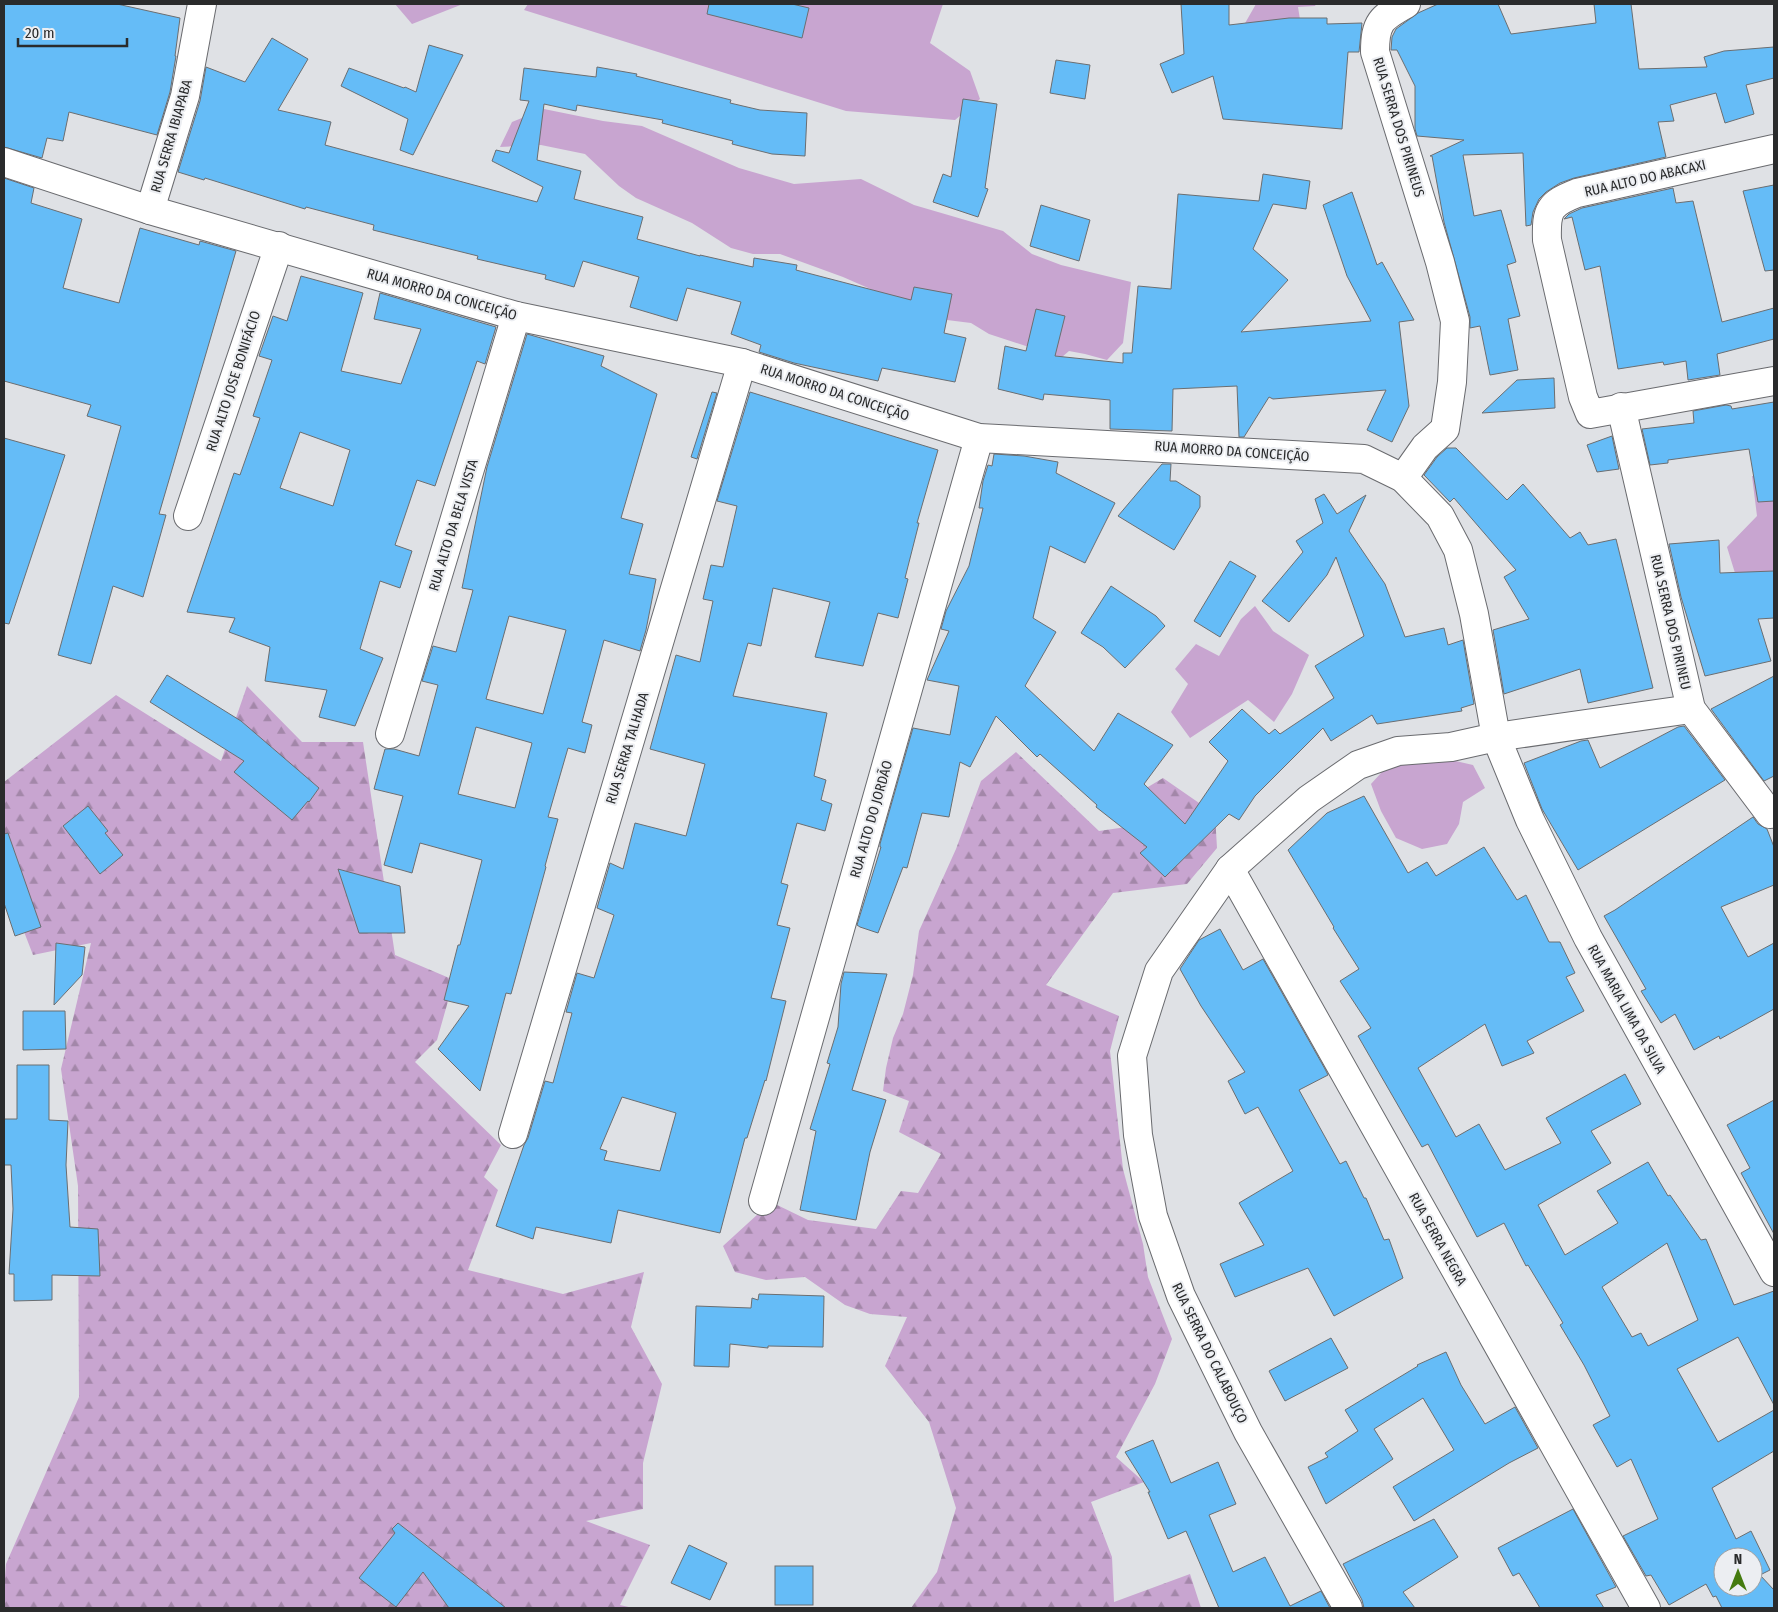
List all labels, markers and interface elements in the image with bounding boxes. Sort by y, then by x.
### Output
scale bar [18,15,126,47]
text: 20 m [25,24,55,42]
street label: RUA SERRA DOS PIRINEUS [1369,55,1428,199]
street label: RUA SERRA IBIAPABA [147,77,196,195]
street label: RUA ALTO DO ABACAXI [1583,156,1708,201]
street label: RUA MORRO DA CONCEIÇÃO [365,265,519,324]
street label: RUA ALTO JOSE BONIFÁCIO [202,308,264,454]
street label: RUA MORRO DA CONCEIÇÃO [758,360,912,425]
street label: RUA MORRO DA CONCEIÇÃO [1154,438,1310,465]
street label: RUA ALTO DA BELA VISTA [425,457,482,593]
street label: RUA SERRA DOS PIRINEU [1647,553,1694,691]
street label: RUA SERRA TALHADA [602,689,653,806]
street label: RUA ALTO DO JORDÃO [847,758,896,880]
street label: RUA MARIA LIMA DA SILVA [1584,942,1669,1077]
street label: RUA SERRA NEGRA [1405,1190,1470,1289]
street label: RUA SERRA DO CALABOUÇO [1168,1280,1251,1426]
north arrow [1713,1547,1763,1597]
text: N [1734,1551,1742,1568]

